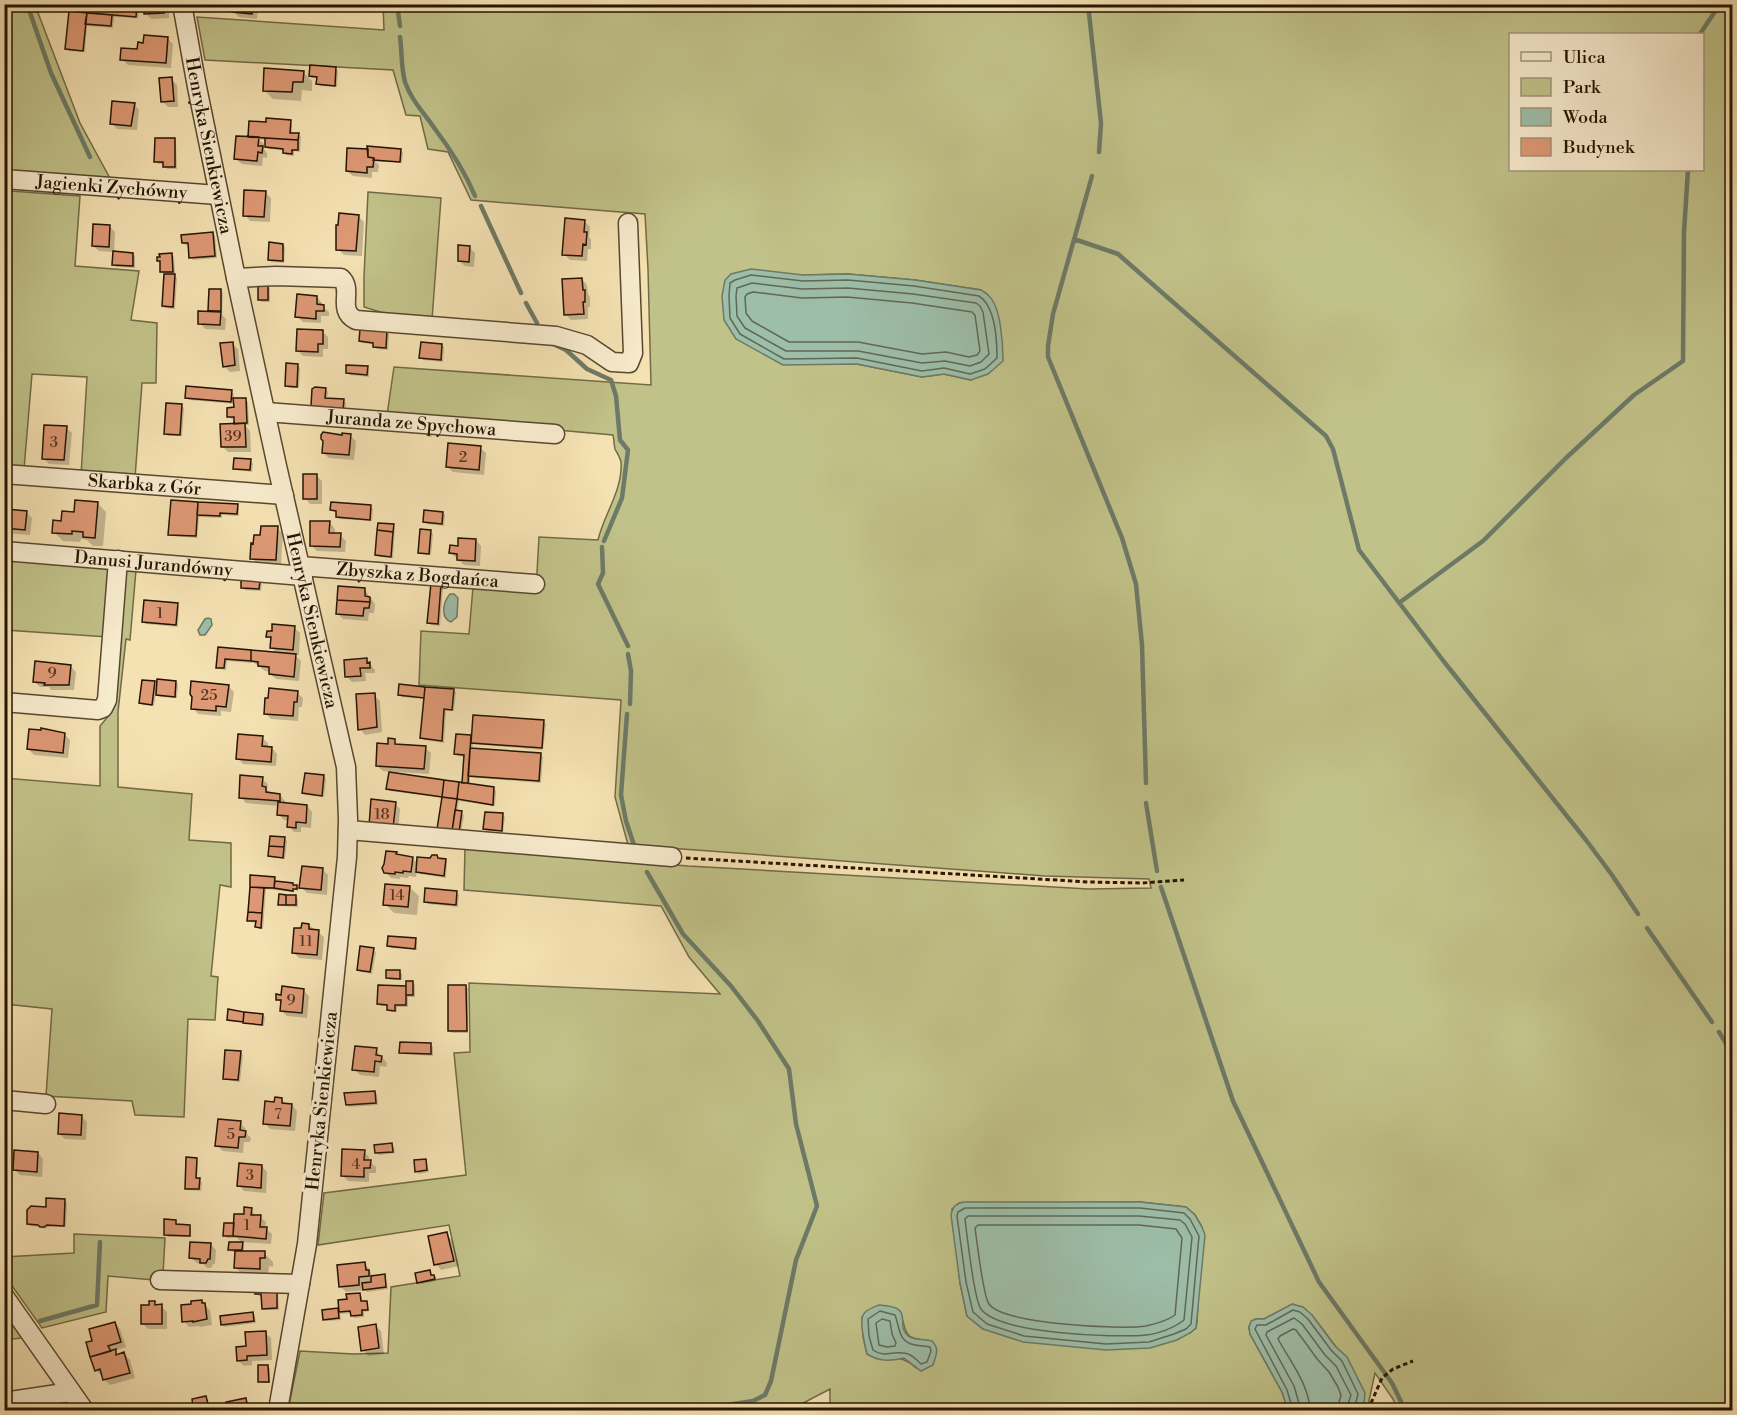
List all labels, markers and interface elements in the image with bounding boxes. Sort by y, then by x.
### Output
legend [1509,33,1704,171]
text: Ulica [1563,46,1607,69]
street label: Henryka Sienkiewicza [180,55,238,237]
text: Park [1563,76,1602,99]
text: Woda [1562,106,1608,129]
text: Budynek [1562,136,1636,159]
street label: Jagienki Zychówny [34,170,188,204]
street label: Juranda ze Spychowa [325,405,498,441]
house number: 39 [224,427,242,446]
house number: 3 [50,433,58,452]
house number: 2 [459,448,467,467]
street label: Skarbka z Gór [87,469,202,500]
street label: Henryka Sienkiewicza [281,530,344,711]
street label: Danusi Jurandówny [73,545,234,582]
street label: Zbyszka z Bogdańca [336,557,500,593]
house number: 1 [157,604,164,623]
house number: 9 [47,664,57,683]
house number: 25 [201,686,217,705]
house number: 18 [374,805,390,824]
house number: 14 [390,886,404,905]
house number: 11 [299,932,313,951]
house number: 9 [286,991,296,1010]
street label: Henryka Sienkiewicza [301,1009,343,1192]
house number: 7 [274,1105,282,1124]
house number: 5 [227,1125,235,1144]
house number: 4 [352,1155,361,1174]
house number: 3 [246,1166,254,1185]
house number: 1 [244,1216,251,1235]

